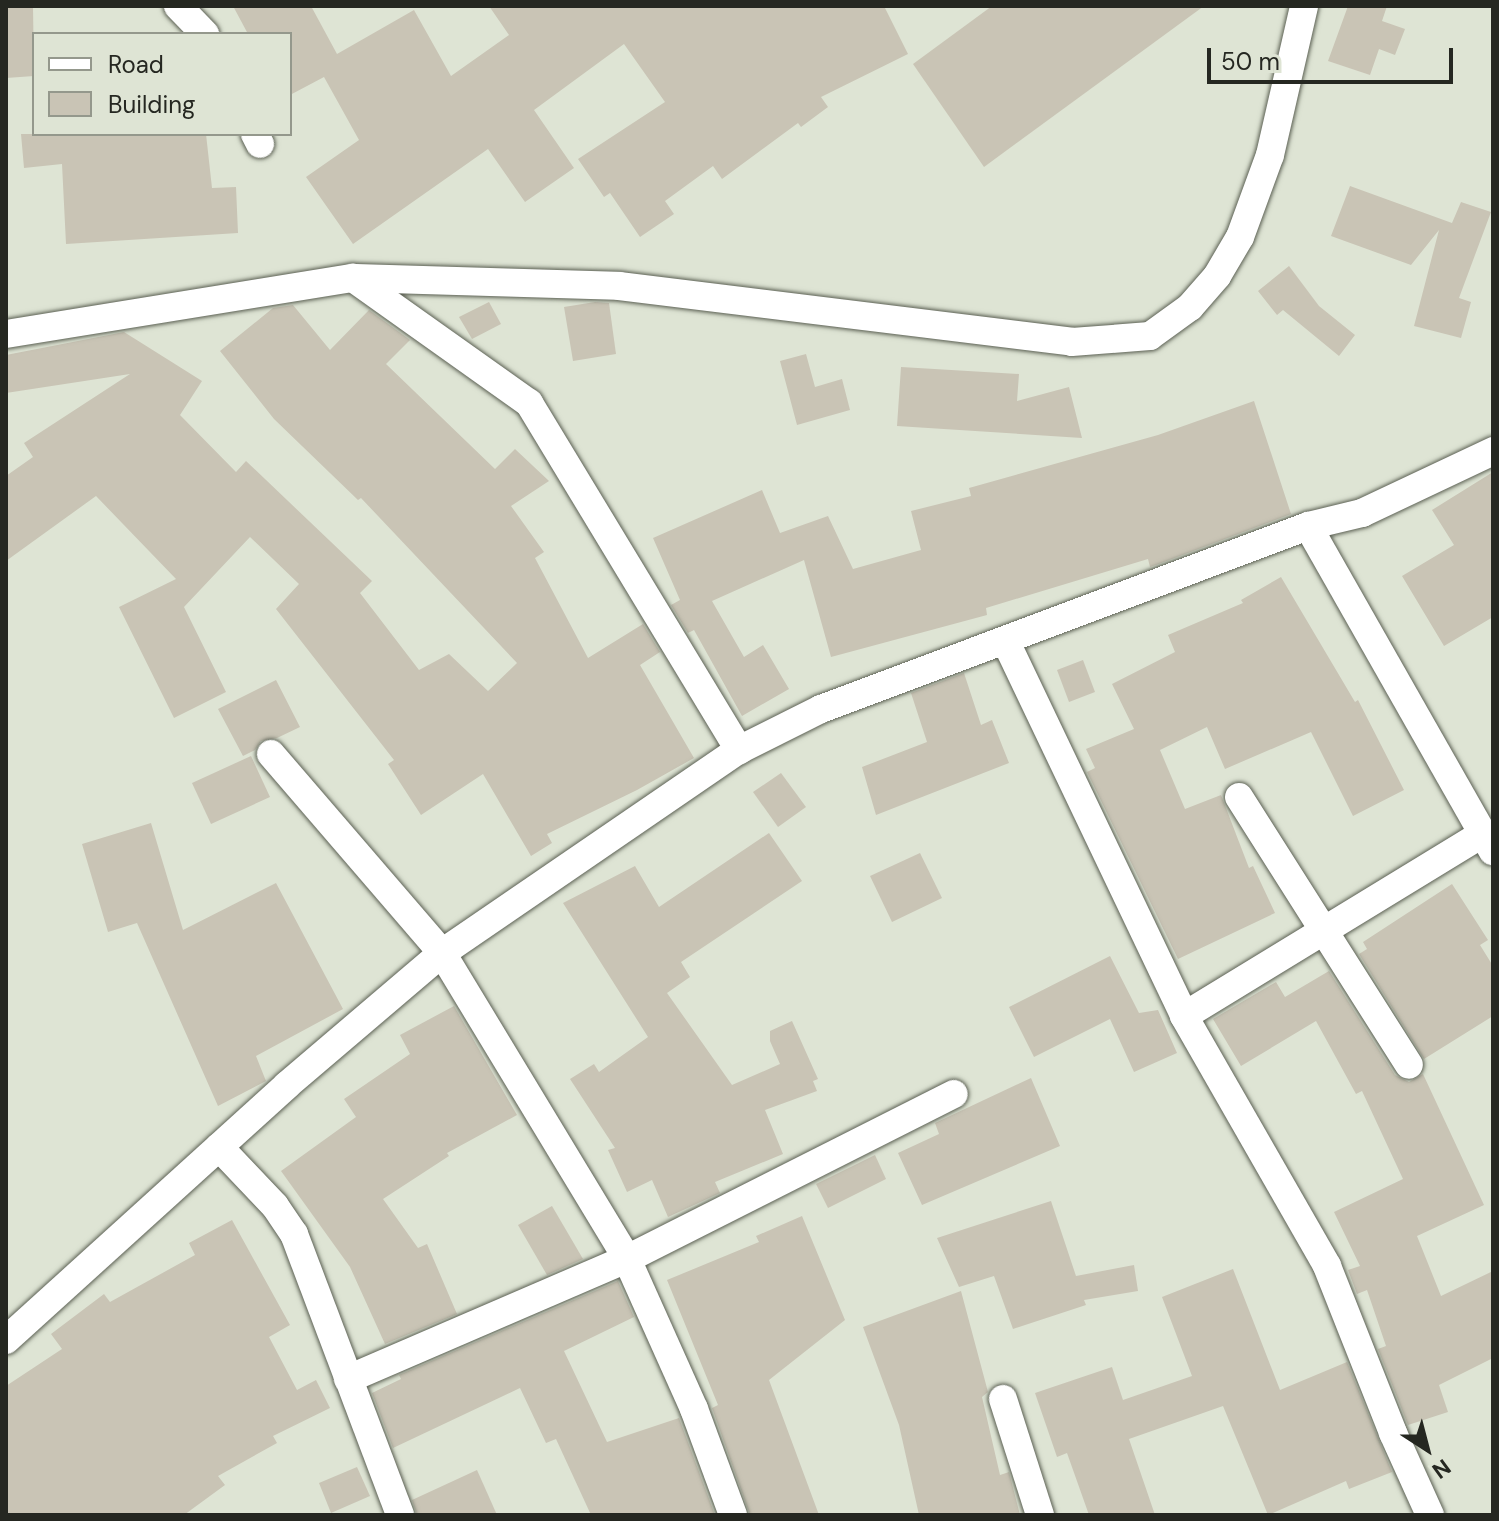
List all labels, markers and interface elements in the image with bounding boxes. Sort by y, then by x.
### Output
legend [32,32,292,136]
scale bar [1211,32,1457,82]
text: 50 m [1221,46,1280,77]
text: Road [108,49,164,80]
text: Building [108,89,195,120]
north arrow [1387,1409,1467,1489]
text: N [1426,1452,1456,1485]

